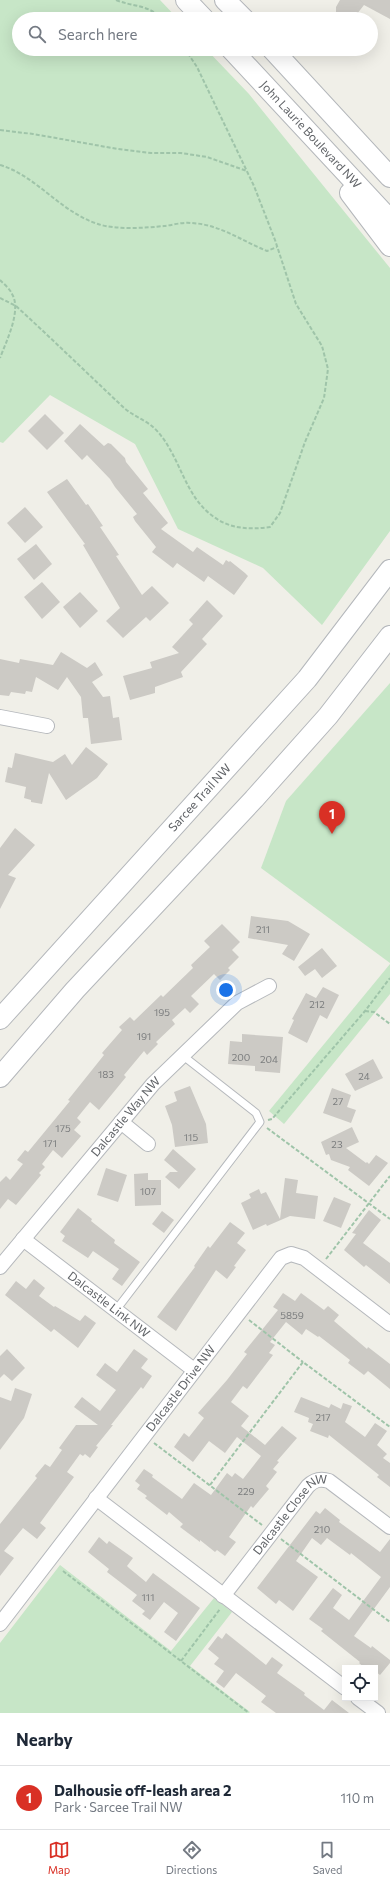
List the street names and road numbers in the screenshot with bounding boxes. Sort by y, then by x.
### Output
street label: John Laurie Boulevard NW [257,77,365,191]
street label: Sarcee Trail NW [165,760,233,834]
street label: Dalcastle Way NW [87,1073,163,1159]
street label: Dalcastle Link NW [66,1268,153,1340]
street label: Dalcastle Drive NW [143,1342,218,1434]
street label: Dalcastle Close NW [250,1472,327,1557]

